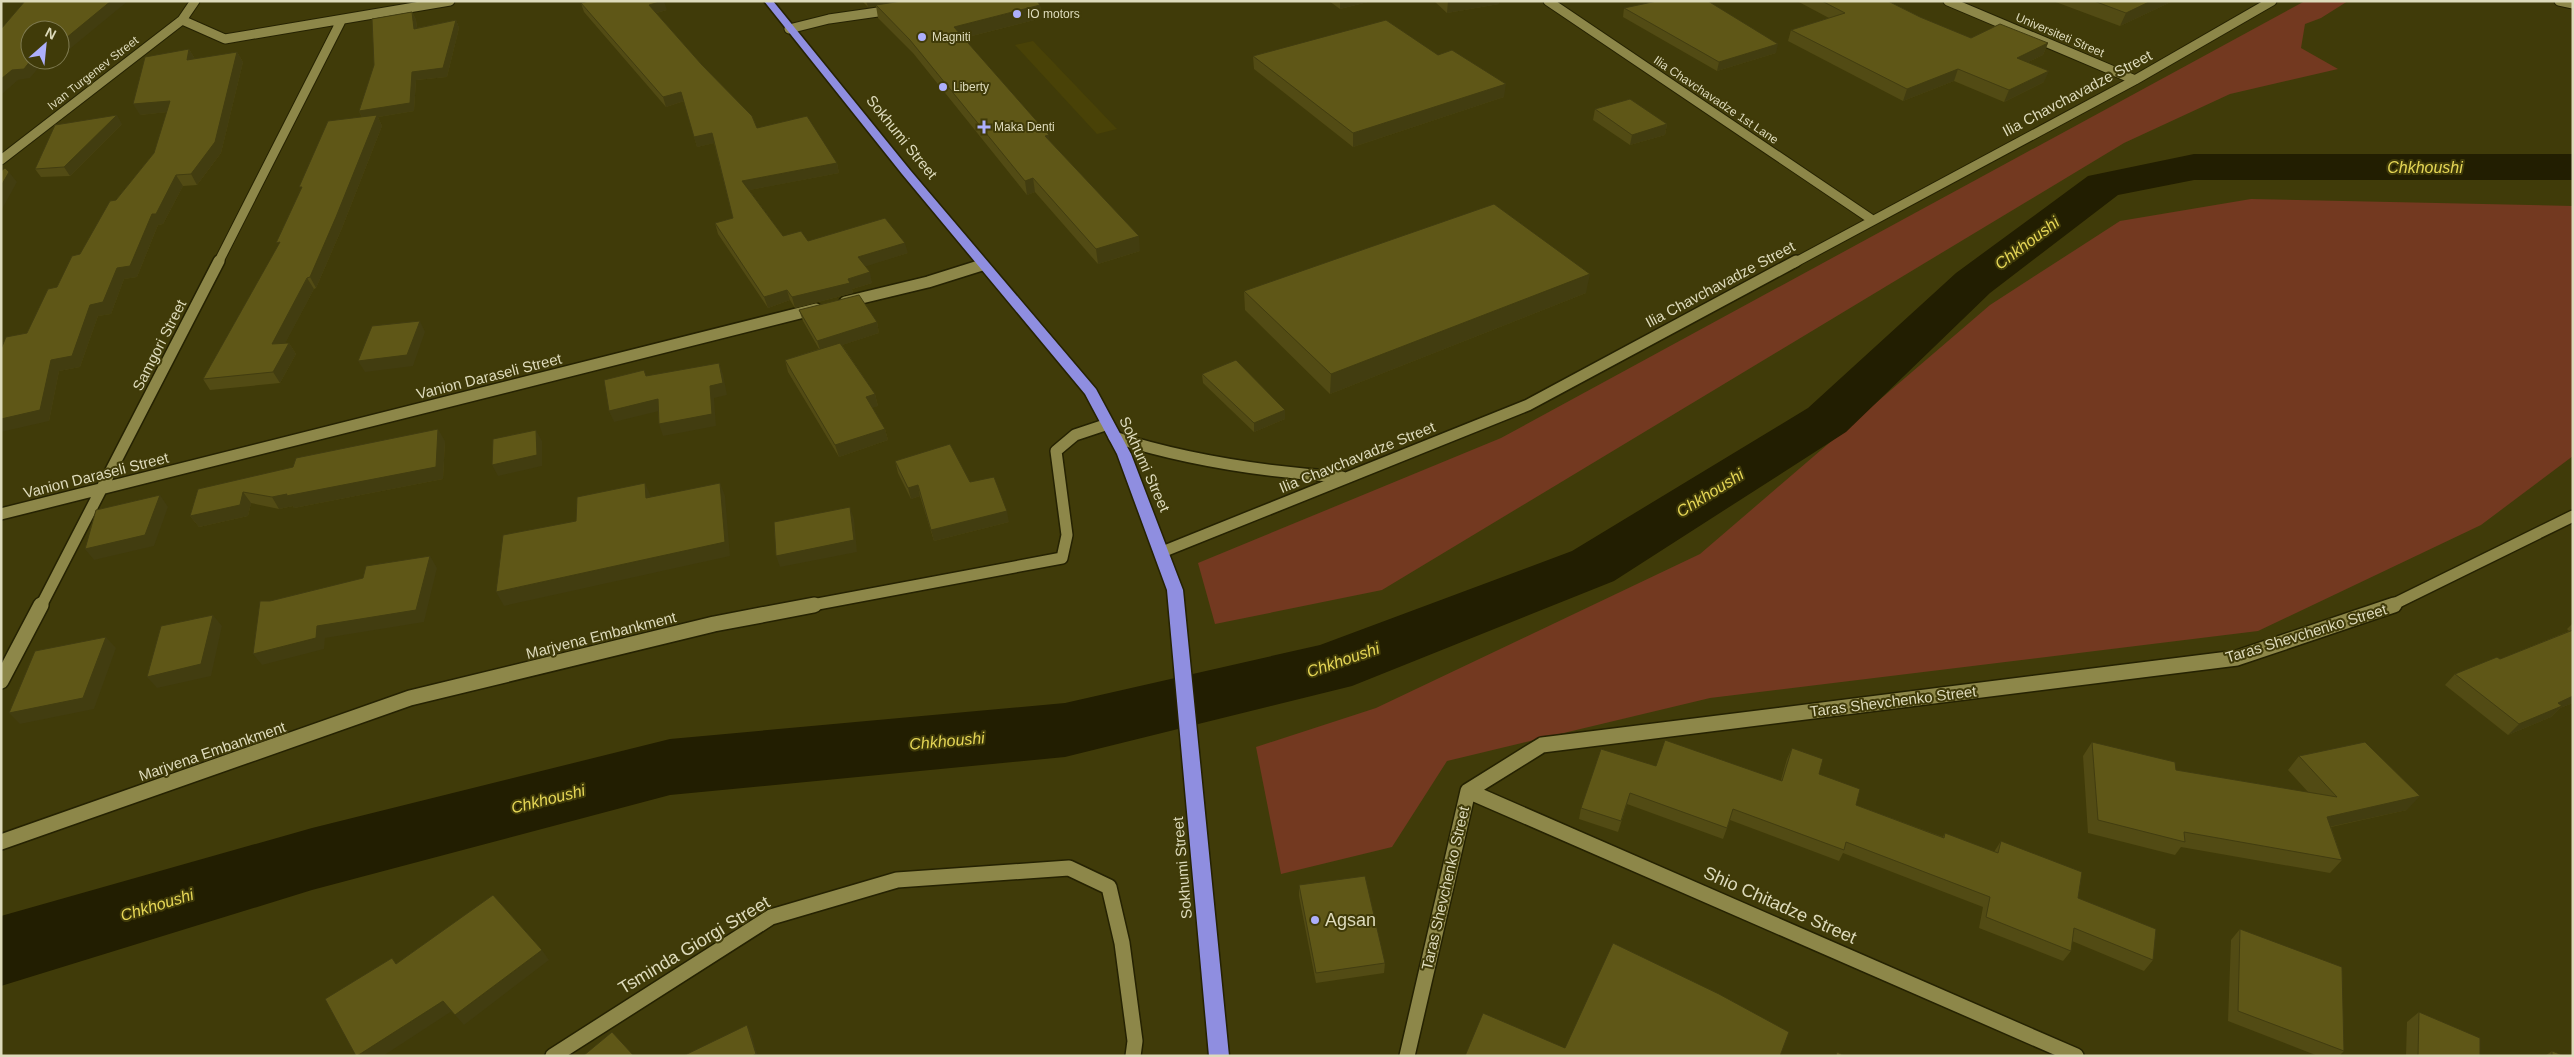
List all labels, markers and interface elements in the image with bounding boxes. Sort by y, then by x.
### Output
place label: IO motors [1027,7,1080,21]
marker: IO motors [1011,8,1023,20]
street label: Universiteti Street [2014,10,2107,60]
north arrow [20,20,70,70]
text: N [43,24,59,43]
place label: Magniti [932,30,971,44]
marker: Magniti [916,31,928,43]
street label: Ivan Turgenev Street [45,33,142,113]
street label: Ilia Chavchavadze Street [1999,46,2155,140]
street label: Ilia Chavchavadze 1st Lane [1651,53,1781,147]
place label: Liberty [953,80,989,94]
marker: Liberty [937,81,949,93]
street label: Sokhumi Street [863,92,941,183]
place label: Maka Denti [994,120,1055,134]
marker: Maka Denti [978,121,990,133]
water label: Chkhoushi [2387,159,2463,176]
water label: Chkhoushi [1992,213,2063,273]
street label: Ilia Chavchavadze Street [1642,237,1798,331]
street label: Samgori Street [129,296,190,393]
street label: Vanion Daraseli Street [415,350,564,402]
street label: Sokhumi Street [1116,414,1174,515]
street label: Ilia Chavchavadze Street [1277,418,1438,496]
street label: Vanion Daraseli Street [22,449,171,501]
water label: Chkhoushi [1673,466,1747,520]
street label: Taras Shevchenko Street [2223,600,2389,666]
street label: Marjvena Embankment [524,608,679,662]
water label: Chkhoushi [1304,640,1382,680]
street label: Taras Shevchenko Street [1809,682,1978,720]
street label: Marjvena Embankment [136,718,288,784]
water label: Chkhoushi [909,729,986,753]
water label: Chkhoushi [509,782,587,816]
street label: Taras Shevchenko Street [1418,804,1472,972]
street label: Sokhumi Street [1169,815,1195,920]
street label: Shio Chitadze Street [1701,862,1859,948]
water label: Chkhoushi [118,886,196,924]
street label: Tsminda Giorgi Street [615,892,773,998]
place label: Agsan [1325,910,1376,930]
marker: Agsan [1309,914,1321,926]

